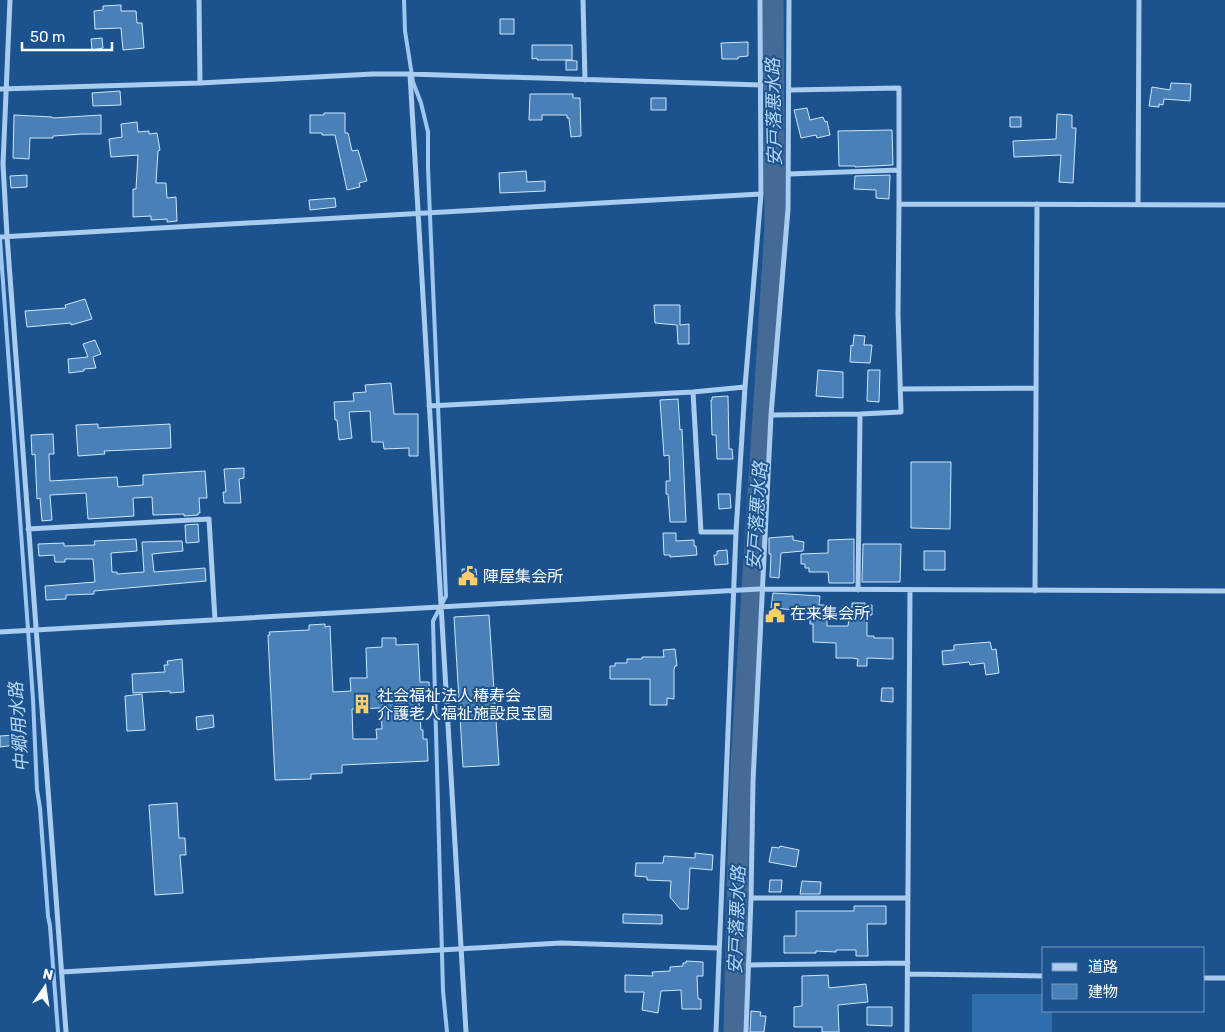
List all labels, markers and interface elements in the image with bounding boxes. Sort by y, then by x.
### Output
scale bar [22,20,112,52]
text: 50 m [30,28,65,46]
water label: 安戸落悪水路 [762,56,786,166]
water label: 安戸落悪水路 [742,459,772,571]
public building icon: 陣屋集会所 [457,565,479,587]
place label: 陣屋集会所 [483,567,563,586]
public building icon: 在来集会所 [764,602,786,624]
place label: 在来集会所 [790,604,870,623]
water label: 中郷用水路 [5,679,33,773]
place label: 社会福祉法人椿寿会 介護老人福祉施設良宝園 [377,686,553,723]
building icon: 社会福祉法人椿寿会 介護老人福祉施設良宝園 [351,693,373,715]
water label: 安戸落悪水路 [724,864,750,974]
legend [1042,947,1205,1012]
text: 道路 [1088,958,1118,976]
north arrow [20,962,70,1012]
text: N [41,965,55,984]
text: 建物 [1088,983,1118,1001]

